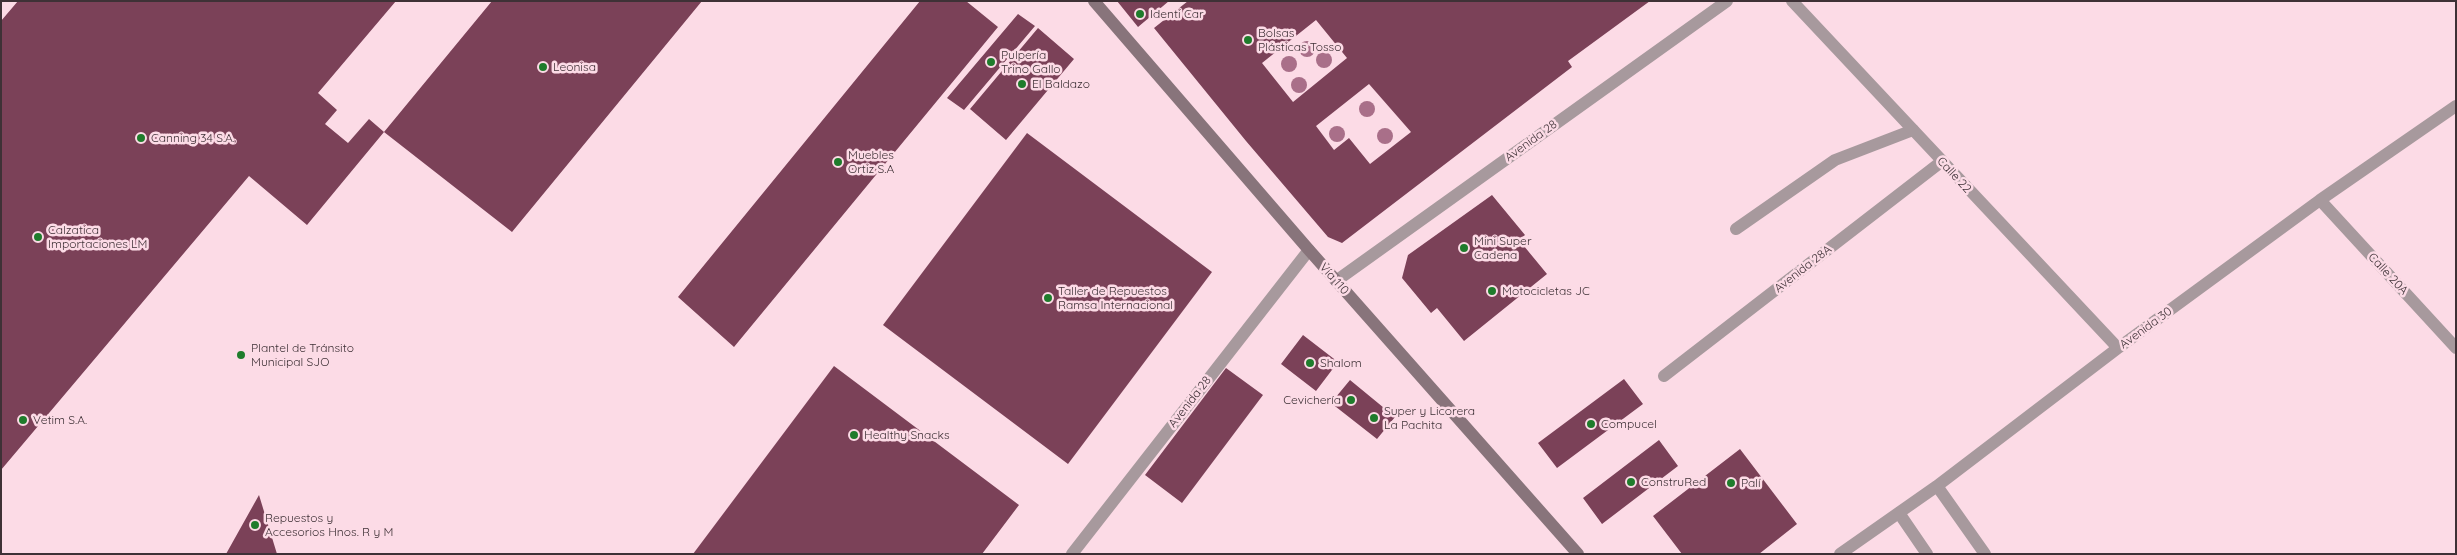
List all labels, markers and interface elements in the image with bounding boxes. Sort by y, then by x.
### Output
place label: Identi Car [1150,7,1204,21]
marker: Identi Car [1134,8,1146,20]
place label: Bolsas Plásticas Tosso [1258,26,1341,54]
marker: Bolsas Plásticas Tosso [1242,34,1254,46]
place label: Pulpería Trino Gallo [1001,48,1061,76]
marker: Pulpería Trino Gallo [985,56,997,68]
place label: Leonisa [553,60,596,74]
marker: Leonisa [537,61,549,73]
place label: El Baldazo [1032,77,1090,91]
marker: El Baldazo [1016,78,1028,90]
street label: Avenida 28 [1502,117,1560,165]
place label: Canning 34 S.A. [151,131,235,145]
marker: Canning 34 S.A. [135,132,147,144]
place label: Muebles Ortiz S.A [848,148,894,176]
street label: Calle 22 [1934,154,1974,196]
marker: Muebles Ortiz S.A [832,156,844,168]
place label: Calzatica Importaciones LM [48,223,147,251]
marker: Calzatica Importaciones LM [32,231,44,243]
place label: Mini Super Cadena [1474,234,1532,262]
marker: Mini Super Cadena [1458,242,1470,254]
street label: Avenida 28A [1771,242,1835,296]
street label: Calle 20A [2365,250,2411,298]
street label: Vía 110 [1316,260,1352,298]
place label: Taller de Repuestos Ramsa Internacional [1058,284,1173,312]
place label: Motocicletas JC [1502,284,1590,298]
marker: Motocicletas JC [1486,285,1498,297]
marker: Taller de Repuestos Ramsa Internacional [1042,292,1054,304]
street label: Avenida 30 [2117,304,2175,352]
place label: Plantel de Tránsito Municipal SJO [251,341,354,369]
marker: Plantel de Tránsito Municipal SJO [235,349,247,361]
place label: Shalom [1320,356,1362,370]
marker: Shalom [1304,357,1316,369]
street label: Avenida 28 [1166,374,1214,430]
place label: Cevichería [1283,393,1341,407]
marker: Cevichería [1345,394,1357,406]
place label: Super y Licorera La Pachita [1384,404,1475,432]
marker: Super y Licorera La Pachita [1368,412,1380,424]
place label: Vetim S.A. [33,413,87,427]
marker: Vetim S.A. [17,414,29,426]
place label: Compucel [1601,417,1657,431]
marker: Compucel [1585,418,1597,430]
place label: Healthy Snacks [864,428,950,442]
marker: Healthy Snacks [848,429,860,441]
place label: ConstruRed [1641,475,1706,489]
marker: ConstruRed [1625,476,1637,488]
place label: Palí [1741,476,1761,490]
marker: Palí [1725,477,1737,489]
place label: Repuestos y Accesorios Hnos. R y M [265,511,393,539]
marker: Repuestos y Accesorios Hnos. R y M [249,519,261,531]

